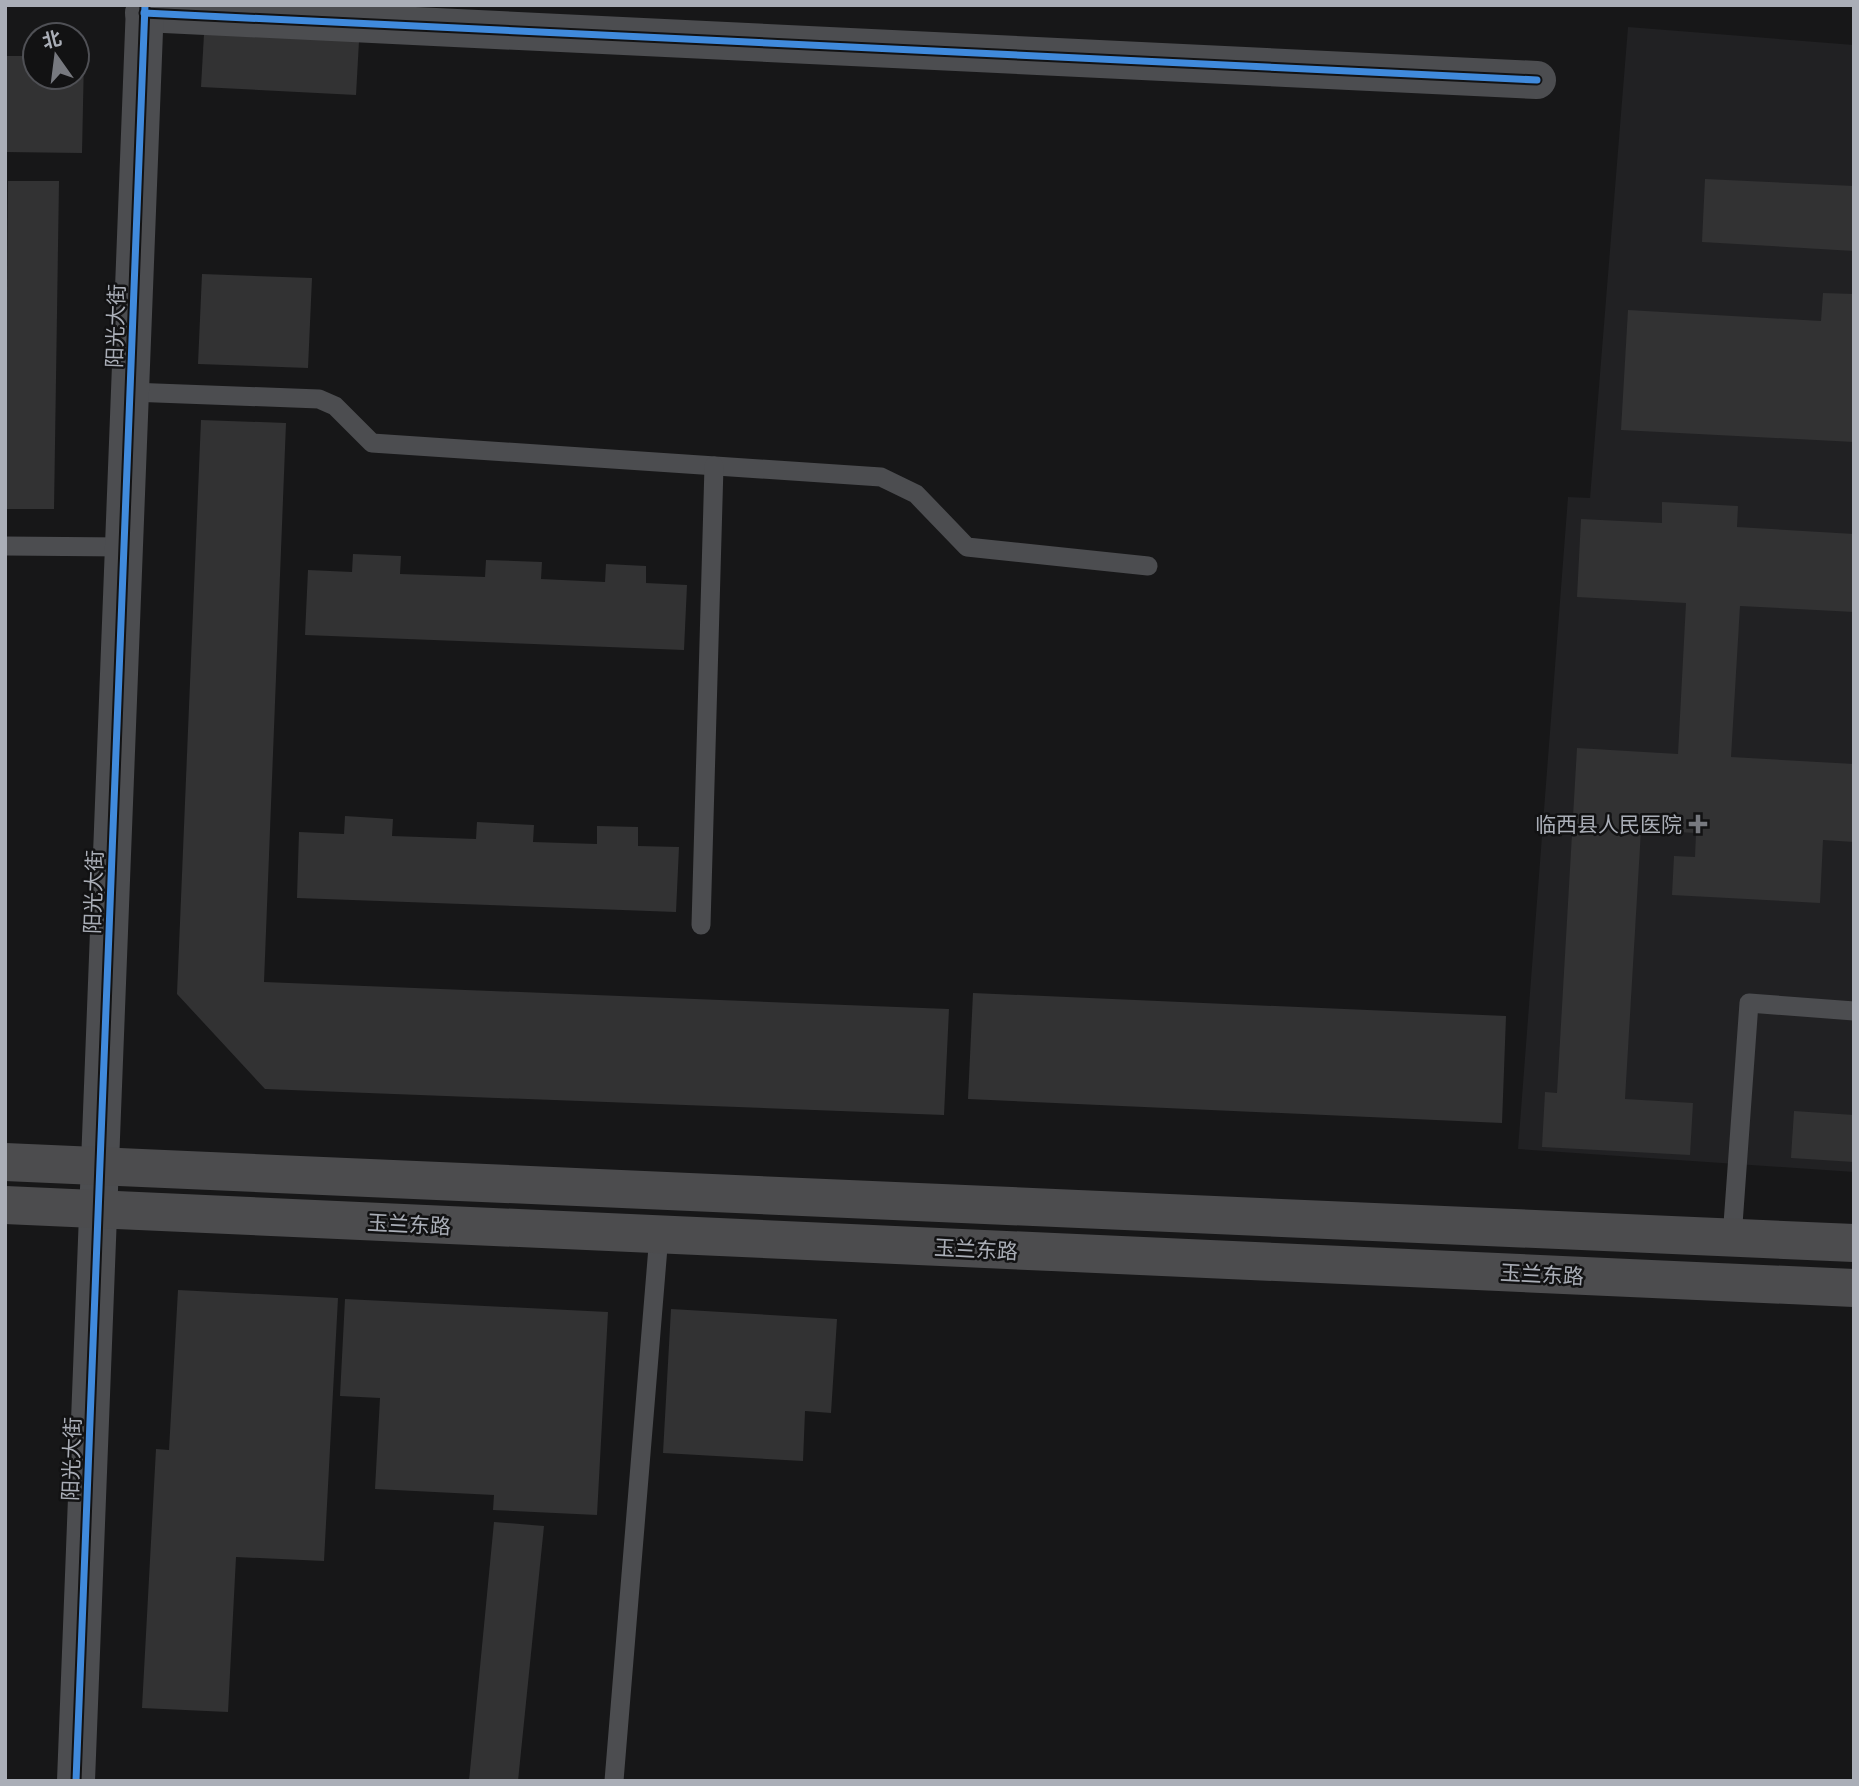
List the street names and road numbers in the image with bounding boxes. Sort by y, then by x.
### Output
street label: 阳光大街 [98,283,132,369]
street label: 阳光大街 [76,849,110,935]
street label: 玉兰东路 [366,1206,452,1242]
street label: 玉兰东路 [933,1231,1019,1267]
street label: 玉兰东路 [1499,1256,1585,1292]
street label: 阳光大街 [54,1416,88,1502]

